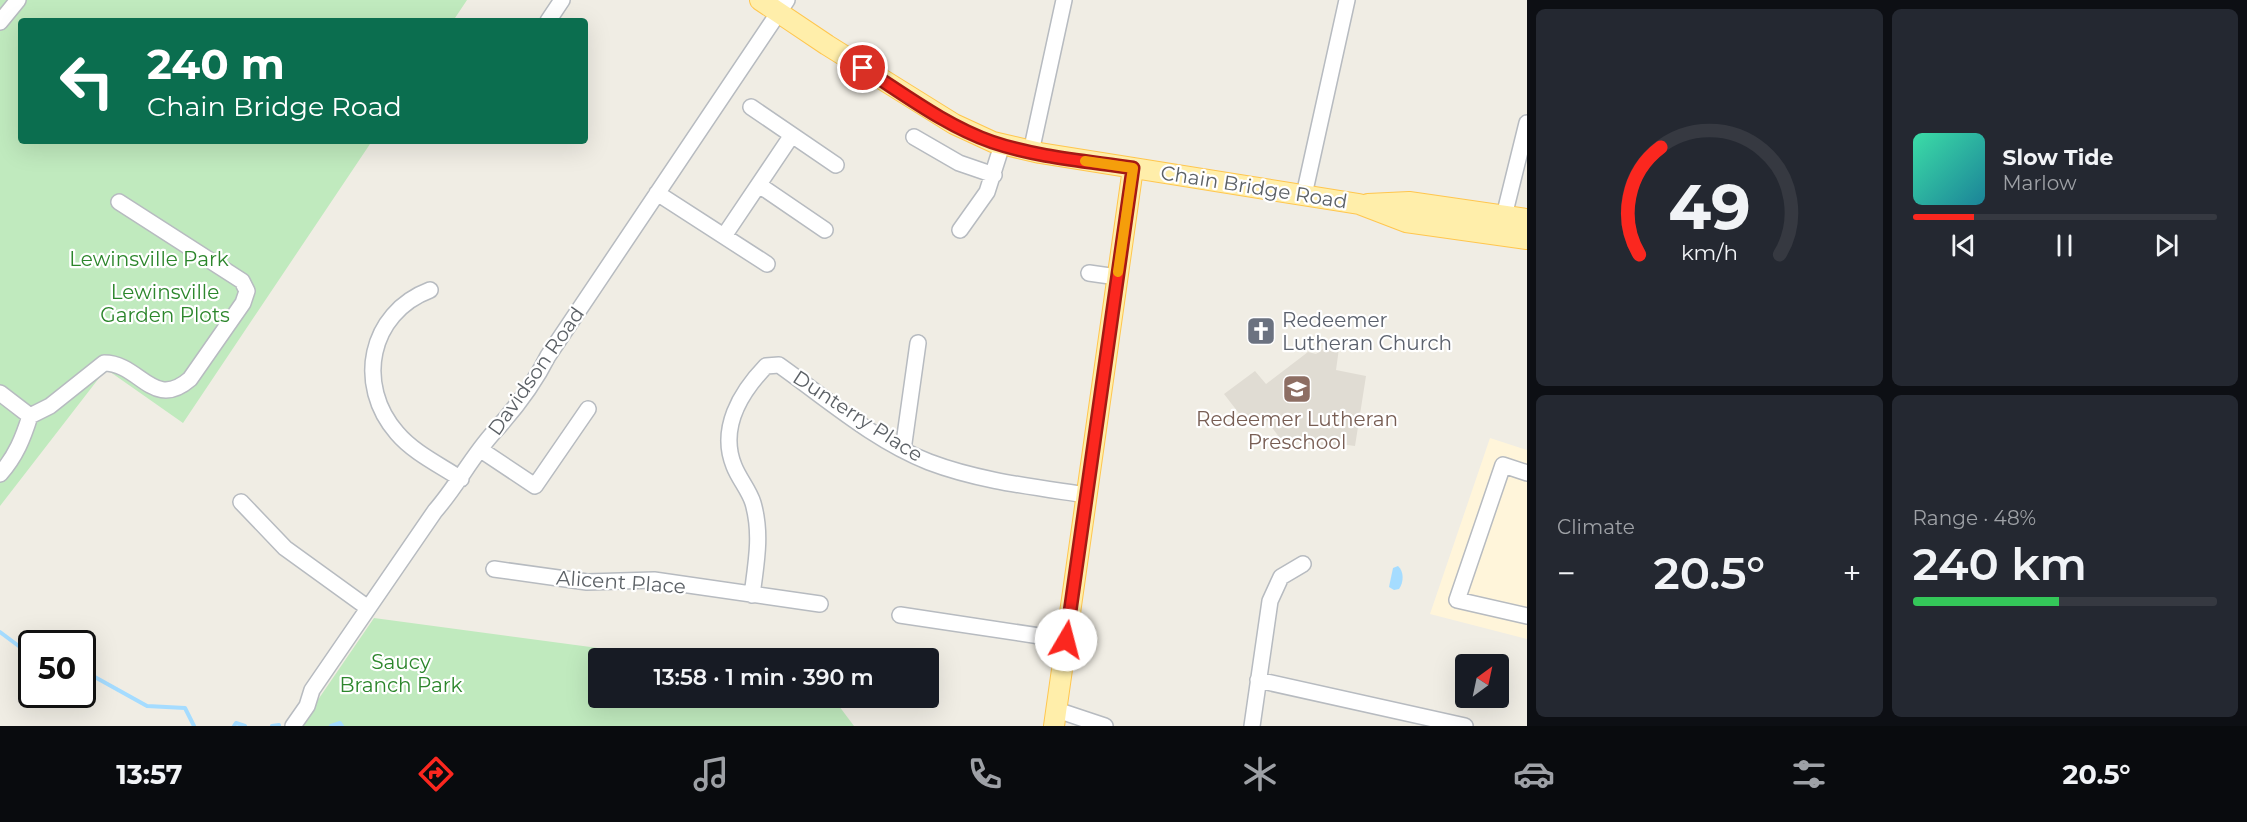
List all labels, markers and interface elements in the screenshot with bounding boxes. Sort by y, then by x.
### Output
text: 240 m [147,38,285,90]
icon: left [48,42,126,120]
pin [837,42,888,93]
icon: arrive [846,51,879,84]
text: Chain Bridge Road [147,90,402,123]
text: Slow Tide [2003,144,2113,171]
street label: Chain Bridge Road [1159,160,1349,214]
text: 49 [1668,169,1751,245]
text: Marlow [2003,171,2076,195]
icon: previous [1947,229,1980,262]
icon: pause [2048,229,2081,262]
icon: next [2150,229,2183,262]
text: km/h [1681,239,1738,265]
park label: Lewinsville Park [69,247,229,271]
park label: Lewinsville Garden Plots [100,280,230,327]
street label: Davidson Road [483,302,589,440]
place label: Redeemer Lutheran Church [1282,308,1452,355]
church icon: Redeemer Lutheran Church [1245,315,1277,347]
street label: Dunterry Place [789,365,927,467]
school or university icon: Redeemer Lutheran Preschool [1281,373,1313,405]
place label: Redeemer Lutheran Preschool [1196,407,1398,454]
text: Range · 48% [1913,506,2036,530]
text: Climate [1557,515,1635,539]
text: 240 km [1913,536,2087,591]
text: 20.5° [1653,545,1765,600]
text: − [1557,553,1576,593]
text: + [1843,553,1861,593]
street label: Alicent Place [555,565,687,599]
position arrow [1034,608,1098,672]
speed limit sign: 50 [18,630,96,708]
park label: Saucy Branch Park [339,650,463,697]
north arrow [1455,654,1509,708]
map controls [1455,654,1509,708]
text: 13:58 · 1 min · 390 m [653,664,874,691]
icon: directions [415,753,457,795]
icon: music [690,753,732,795]
icon: phone [964,753,1006,795]
icon: climate [1239,753,1281,795]
icon: car [1513,753,1555,795]
icon: filters [1788,753,1830,795]
text: 13:57 [116,758,182,791]
text: 20.5° [2062,758,2131,791]

